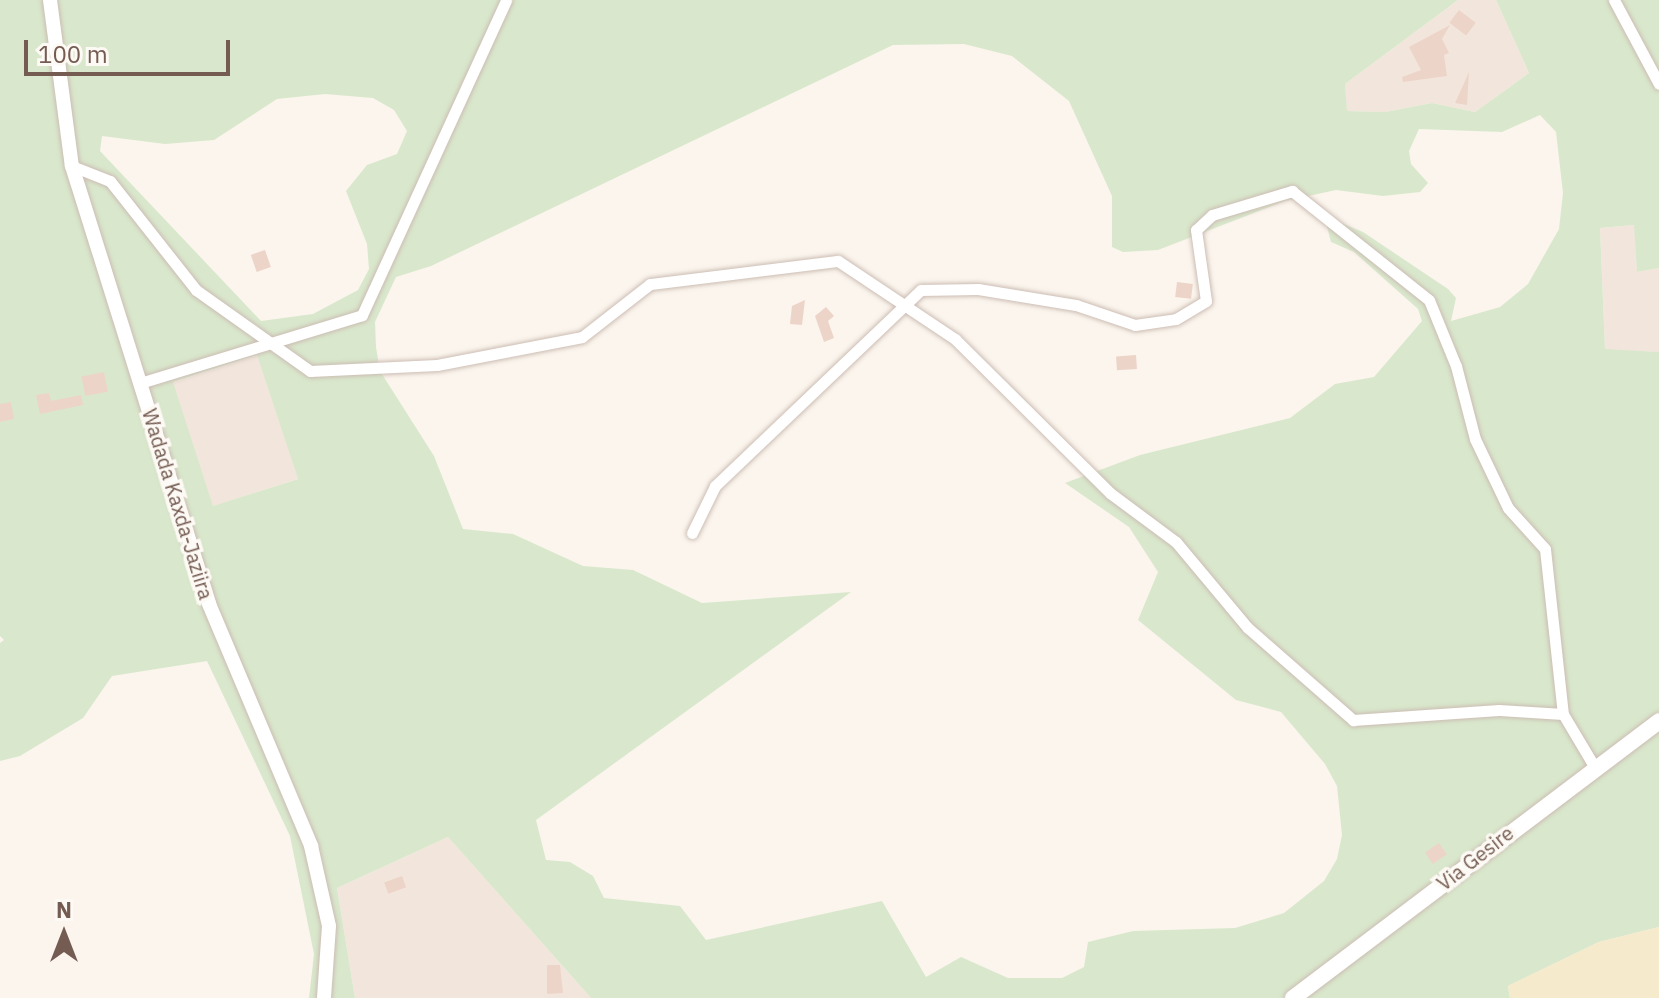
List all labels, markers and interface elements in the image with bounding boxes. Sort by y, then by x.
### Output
scale bar [28,24,234,74]
text: 100 m [38,38,108,70]
street label: Wadada Kaxda-Jaziira [138,406,218,602]
street label: Via Gesire [1432,821,1518,895]
north arrow [24,894,104,974]
text: N [56,895,72,924]

